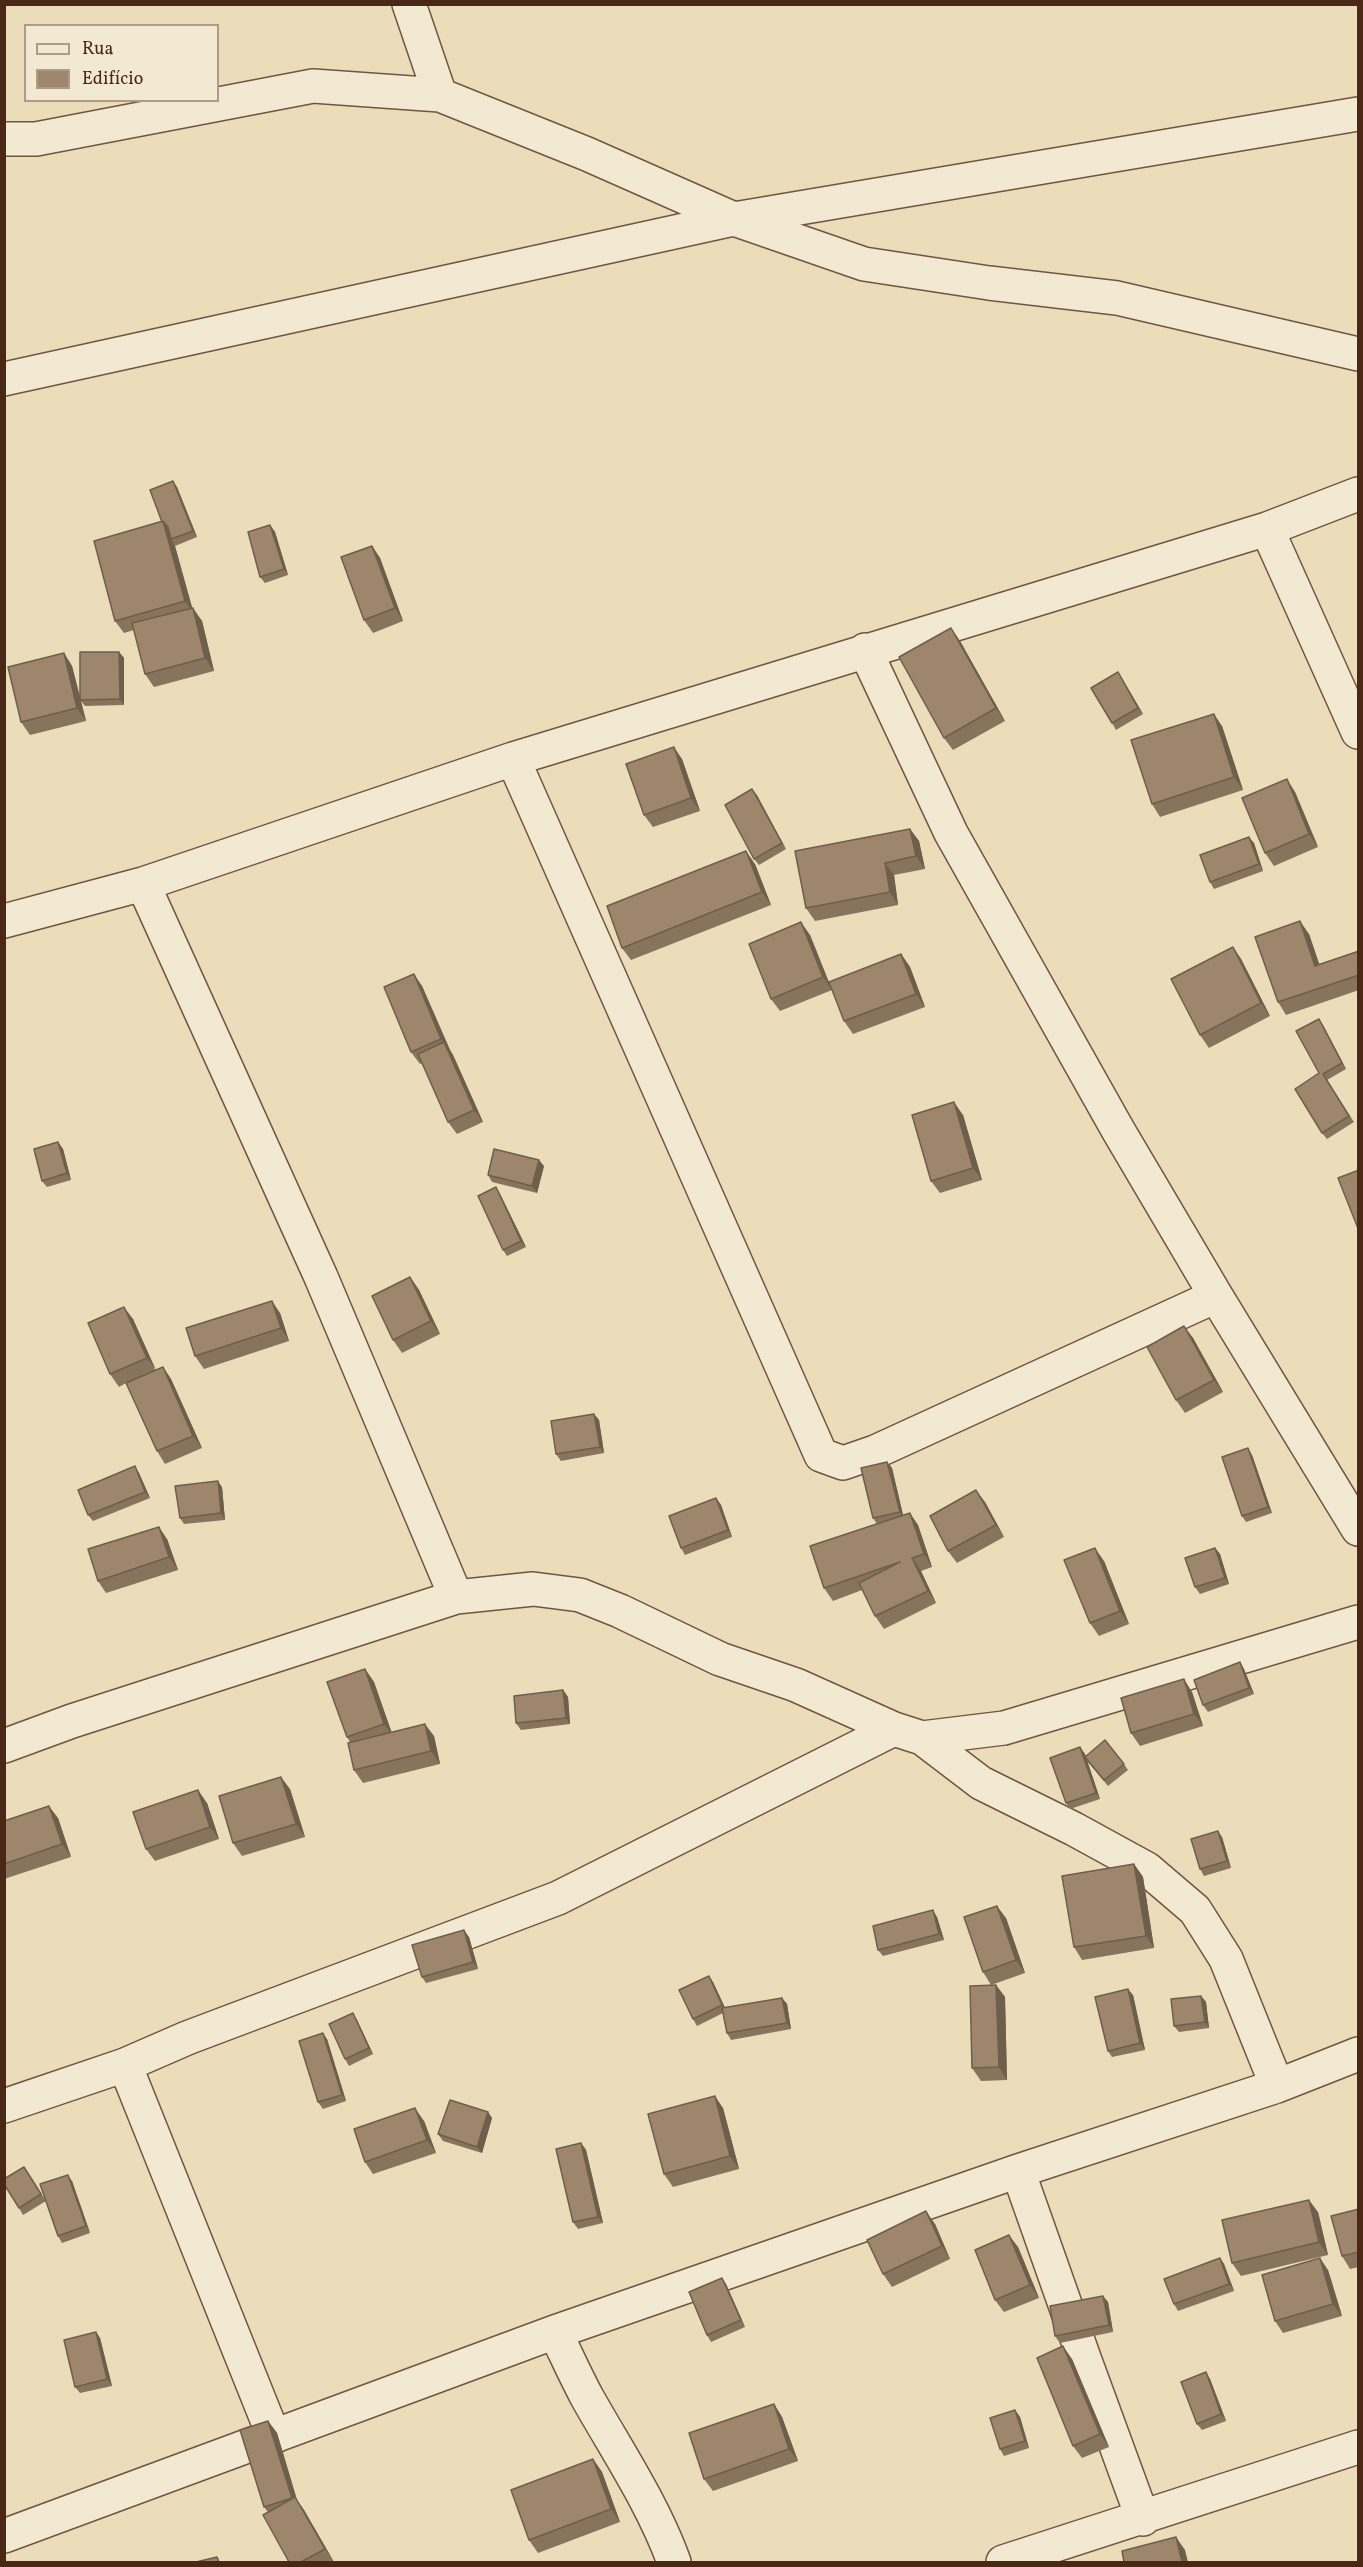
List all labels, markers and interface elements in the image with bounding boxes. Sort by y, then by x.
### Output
legend [24,24,219,102]
text: Rua [82,37,113,62]
text: Edifício [82,67,143,92]

